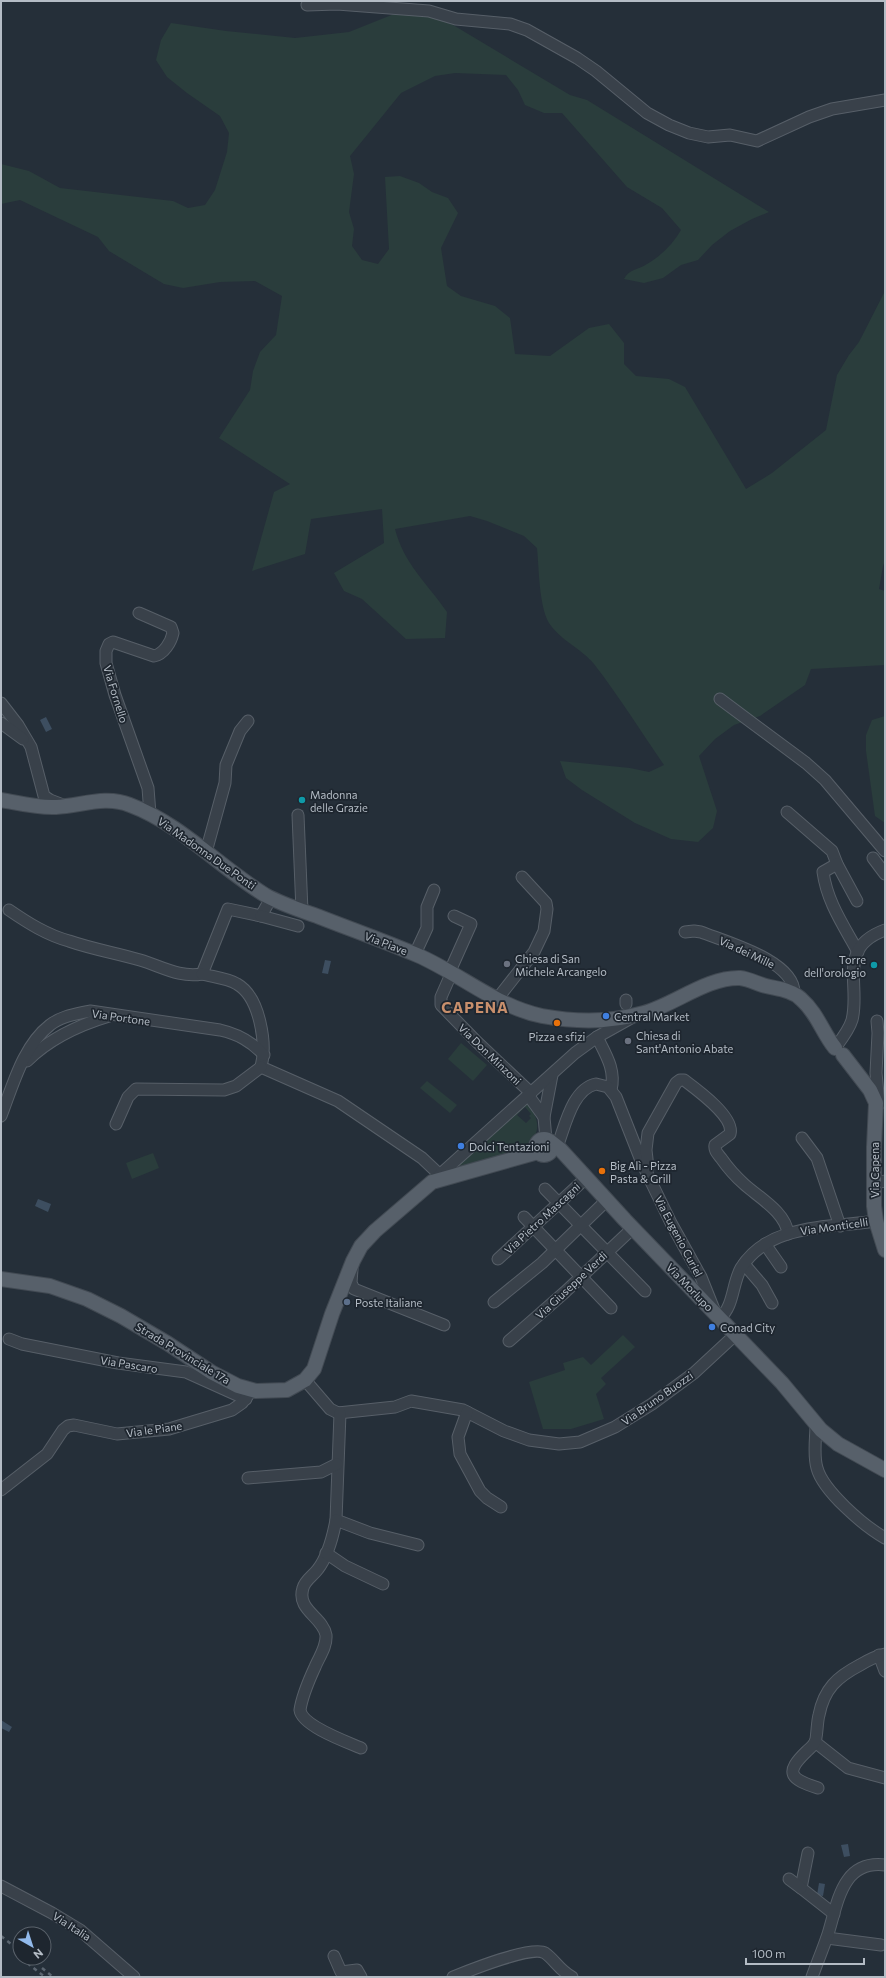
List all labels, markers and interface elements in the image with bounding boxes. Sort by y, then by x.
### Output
street label: Via Fornello [101,664,131,725]
place label: Madonna delle Grazie [310,788,368,814]
marker: Madonna delle Grazie [297,795,307,805]
street label: Via Madonna Due Ponti [155,814,259,892]
street label: Via Piave [363,929,409,957]
street label: Via dei Mille [717,933,777,971]
place label: Chiesa di San Michele Arcangelo [515,952,607,978]
place label: Torre dell'orologio [804,953,866,979]
marker: Chiesa di San Michele Arcangelo [502,959,512,969]
marker: Torre dell'orologio [869,960,879,970]
district label: CAPENA [441,998,509,1016]
street label: Via Portone [91,1006,151,1028]
place label: Central Market [614,1010,690,1023]
marker: Central Market [601,1011,611,1021]
marker: Pizza e sfizi [552,1018,562,1028]
street label: Via Don Minzoni [456,1021,524,1087]
place label: Chiesa di Sant'Antonio Abate [636,1029,734,1055]
place label: Pizza e sfizi [529,1030,586,1043]
marker: Chiesa di Sant'Antonio Abate [623,1036,633,1046]
place label: Dolci Tentazioni [469,1140,550,1153]
marker: Dolci Tentazioni [456,1141,466,1151]
street label: Via Capena [868,1142,881,1198]
place label: Big Alì - Pizza Pasta & Grill [610,1159,677,1185]
marker: Big Alì - Pizza Pasta & Grill [597,1166,607,1176]
street label: Via Pietro Mascagni [502,1180,583,1256]
street label: Via Eugenio Curiel [652,1193,706,1279]
street label: Via Monticelli [799,1215,869,1237]
street label: Via Giuseppe Verdi [533,1248,610,1321]
street label: Via Morlupo [664,1260,716,1314]
place label: Poste Italiane [355,1296,423,1309]
marker: Poste Italiane [342,1297,352,1307]
street label: Strada Provinciale 17a [133,1320,233,1386]
place label: Conad City [720,1321,775,1334]
marker: Conad City [707,1322,717,1332]
street label: Via Pascaro [99,1353,159,1375]
street label: Via Bruno Buozzi [619,1368,695,1428]
street label: Via le Piane [125,1419,183,1439]
street label: Via Italia [50,1909,94,1943]
north arrow [12,1926,52,1966]
scale bar [746,1940,864,1966]
text: 100 m [752,1946,786,1960]
text: N [31,1947,46,1962]

